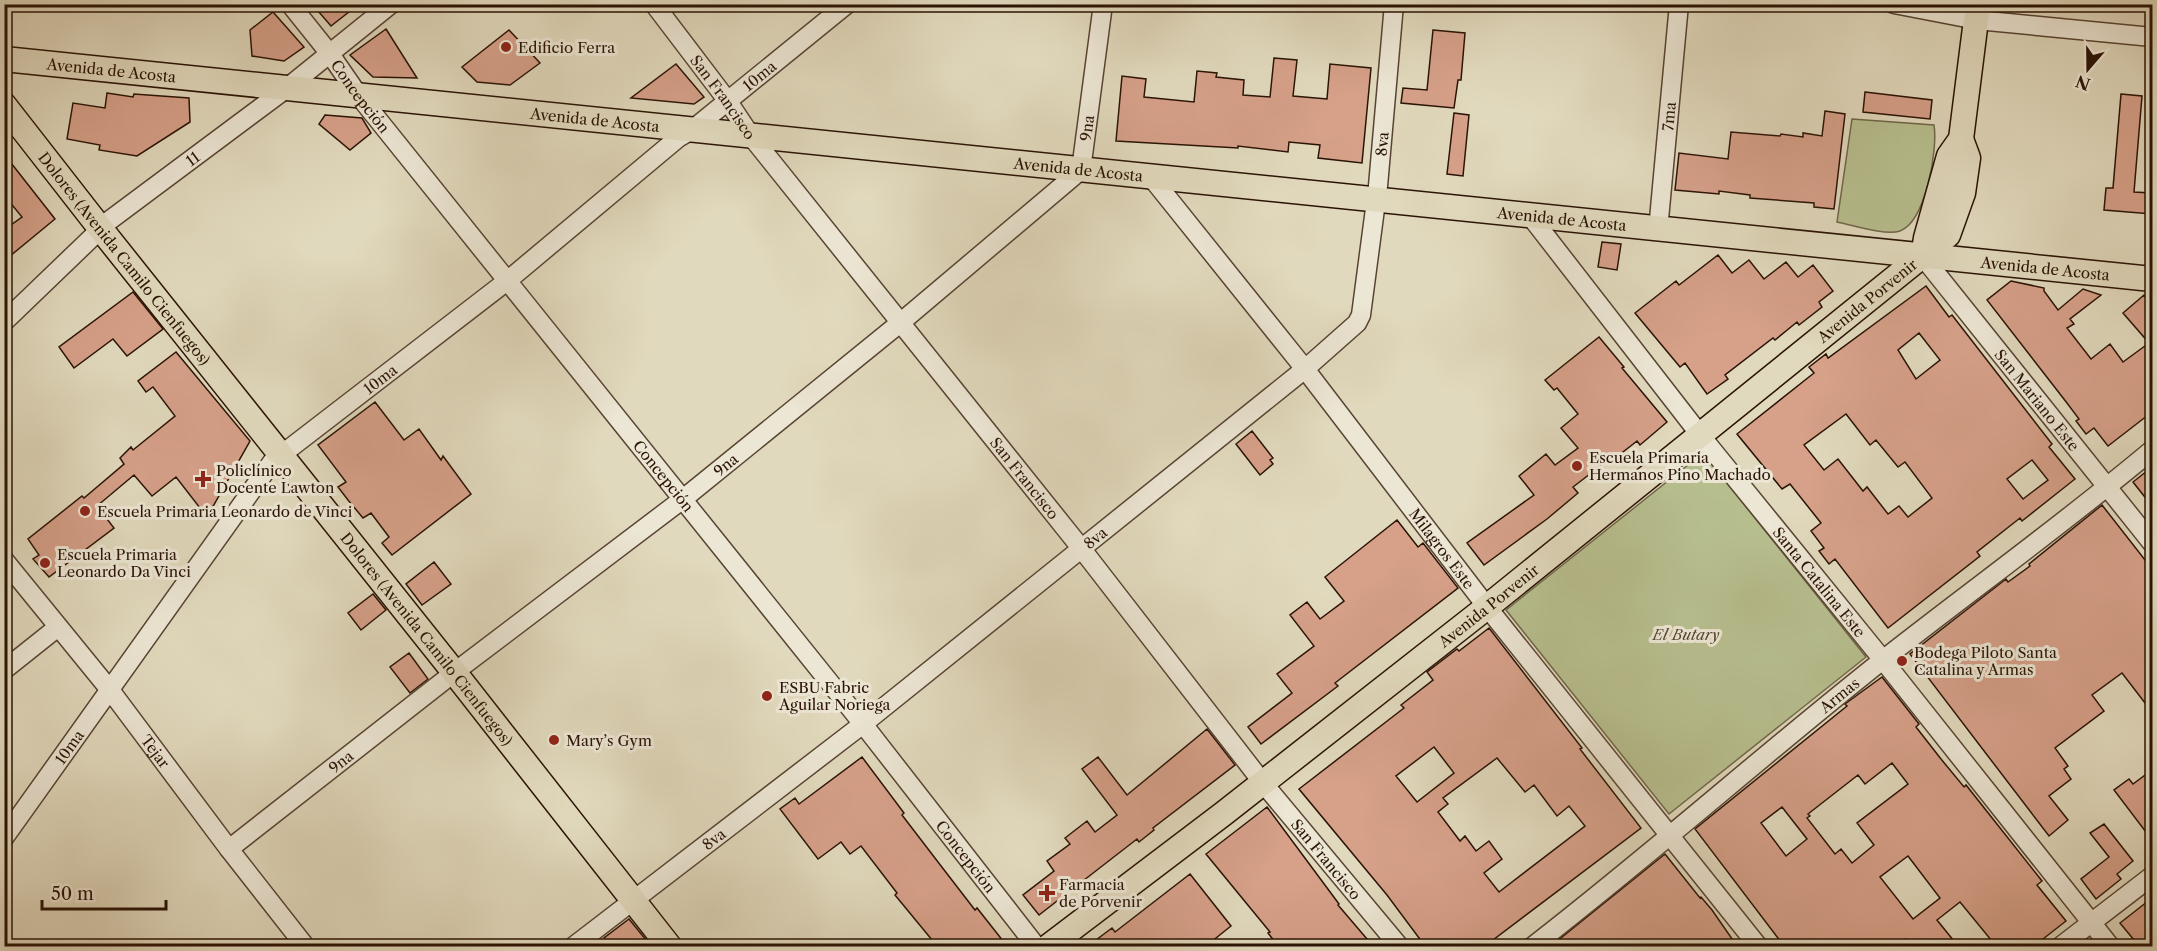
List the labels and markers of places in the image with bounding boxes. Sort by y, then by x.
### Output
place label: Edificio Ferra [518,38,615,57]
marker: Edificio Ferra [499,40,513,54]
place label: Escuela Primaria Hermanos Pino Machado [1589,448,1771,484]
marker: Escuela Primaria Hermanos Pino Machado [1570,459,1584,473]
place label: Policlínico Docente Lawton [216,461,335,497]
marker: Policlínico Docente Lawton [194,470,212,488]
place label: Escuela Primaria Leonardo de Vinci [97,502,353,521]
marker: Escuela Primaria Leonardo de Vinci [78,504,92,518]
place label: Escuela Primaria Leonardo Da Vinci [57,545,191,581]
marker: Escuela Primaria Leonardo Da Vinci [38,556,52,570]
place label: Bodega Piloto Santa Catalina y Armas [1914,643,2057,679]
marker: Bodega Piloto Santa Catalina y Armas [1895,654,1909,668]
place label: ESBU Fabric Aguilar Noriega [778,678,891,714]
marker: ESBU Fabric Aguilar Noriega [760,689,774,703]
place label: Mary’s Gym [566,731,652,750]
marker: Mary’s Gym [547,733,561,747]
place label: Farmacia de Porvenir [1059,875,1143,911]
marker: Farmacia de Porvenir [1040,886,1054,900]

